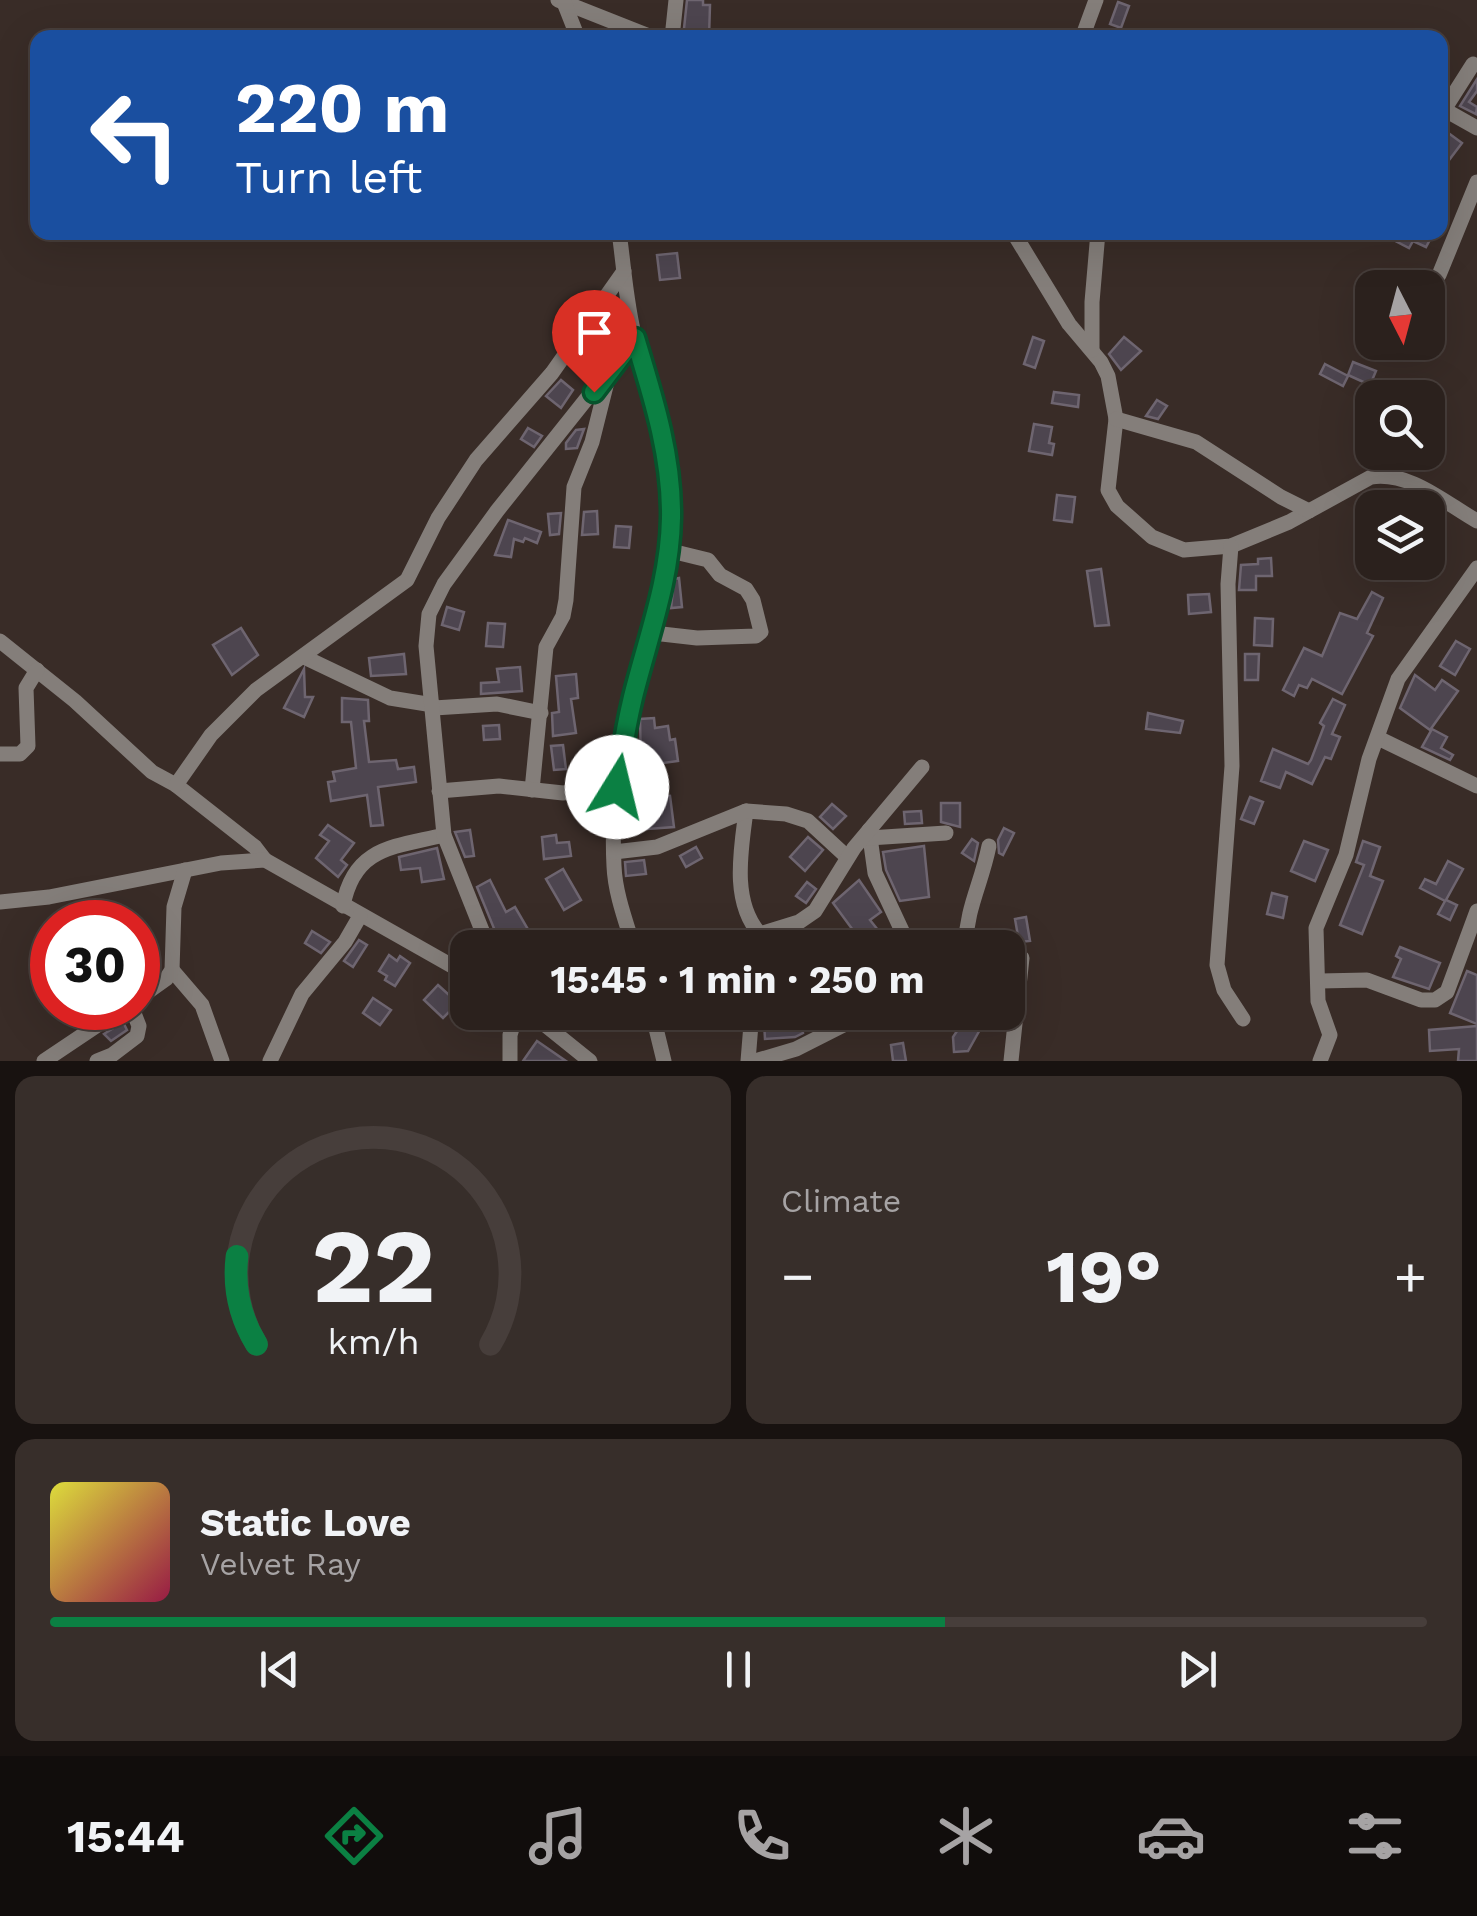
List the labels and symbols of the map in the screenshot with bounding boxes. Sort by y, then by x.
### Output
north arrow [1355,270,1445,360]
pin [552,290,637,393]
position arrow [565,735,669,839]
speed limit sign: 30 [30,900,160,1030]

